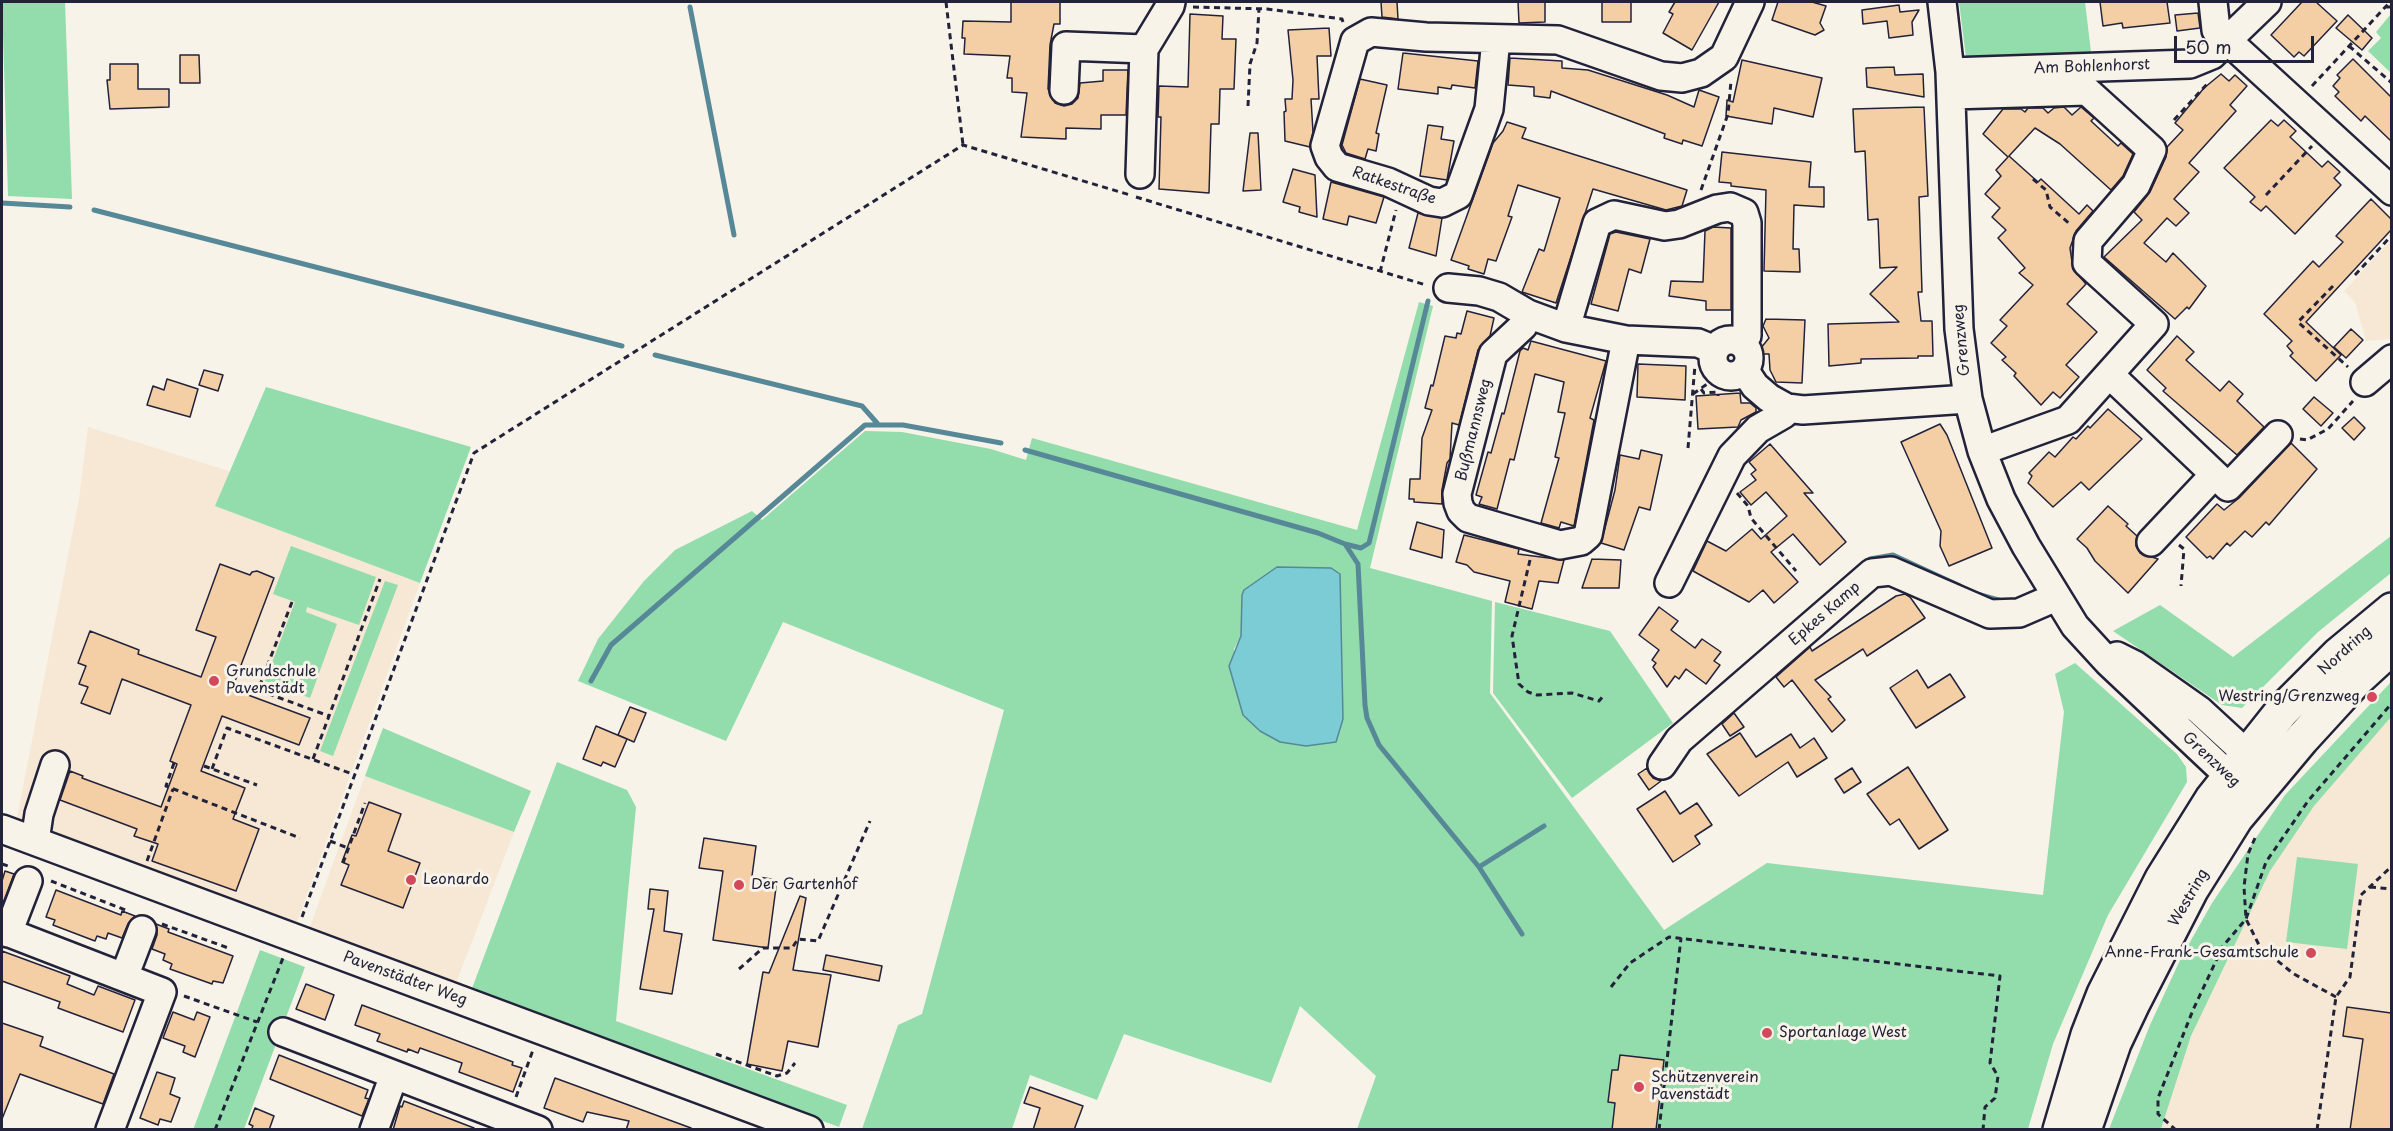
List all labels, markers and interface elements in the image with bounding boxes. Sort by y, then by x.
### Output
scale bar [2177,24,2316,62]
text: 50 m [2185,33,2232,60]
street label: Am Bohlenhorst [2034,56,2150,78]
street label: Ratkestraße [1350,163,1438,209]
street label: Grenzweg [1950,303,1974,377]
street label: Bußmannsweg [1453,377,1495,483]
street label: Epkes Kamp [1786,578,1864,650]
street label: Nordring [2315,623,2375,679]
place label: Grundschule Pavenstädt [226,663,317,698]
marker: Grundschule Pavenstädt [207,674,221,688]
place label: Westring/Grenzweg [2218,688,2360,706]
marker: Westring/Grenzweg [2365,690,2379,704]
street label: Grenzweg [2178,729,2244,791]
street label: Westring [2165,866,2213,930]
place label: Leonardo [423,871,489,889]
marker: Leonardo [404,873,418,887]
place label: Der Gartenhof [751,876,857,894]
marker: Der Gartenhof [732,878,746,892]
place label: Anne-Frank-Gesamtschule [2105,944,2299,962]
marker: Anne-Frank-Gesamtschule [2304,946,2318,960]
street label: Pavenstädter Weg [341,948,469,1010]
place label: Sportanlage West [1779,1024,1907,1042]
marker: Sportanlage West [1760,1026,1774,1040]
place label: Schützenverein Pavenstädt [1651,1069,1759,1104]
marker: Schützenverein Pavenstädt [1632,1080,1646,1094]

